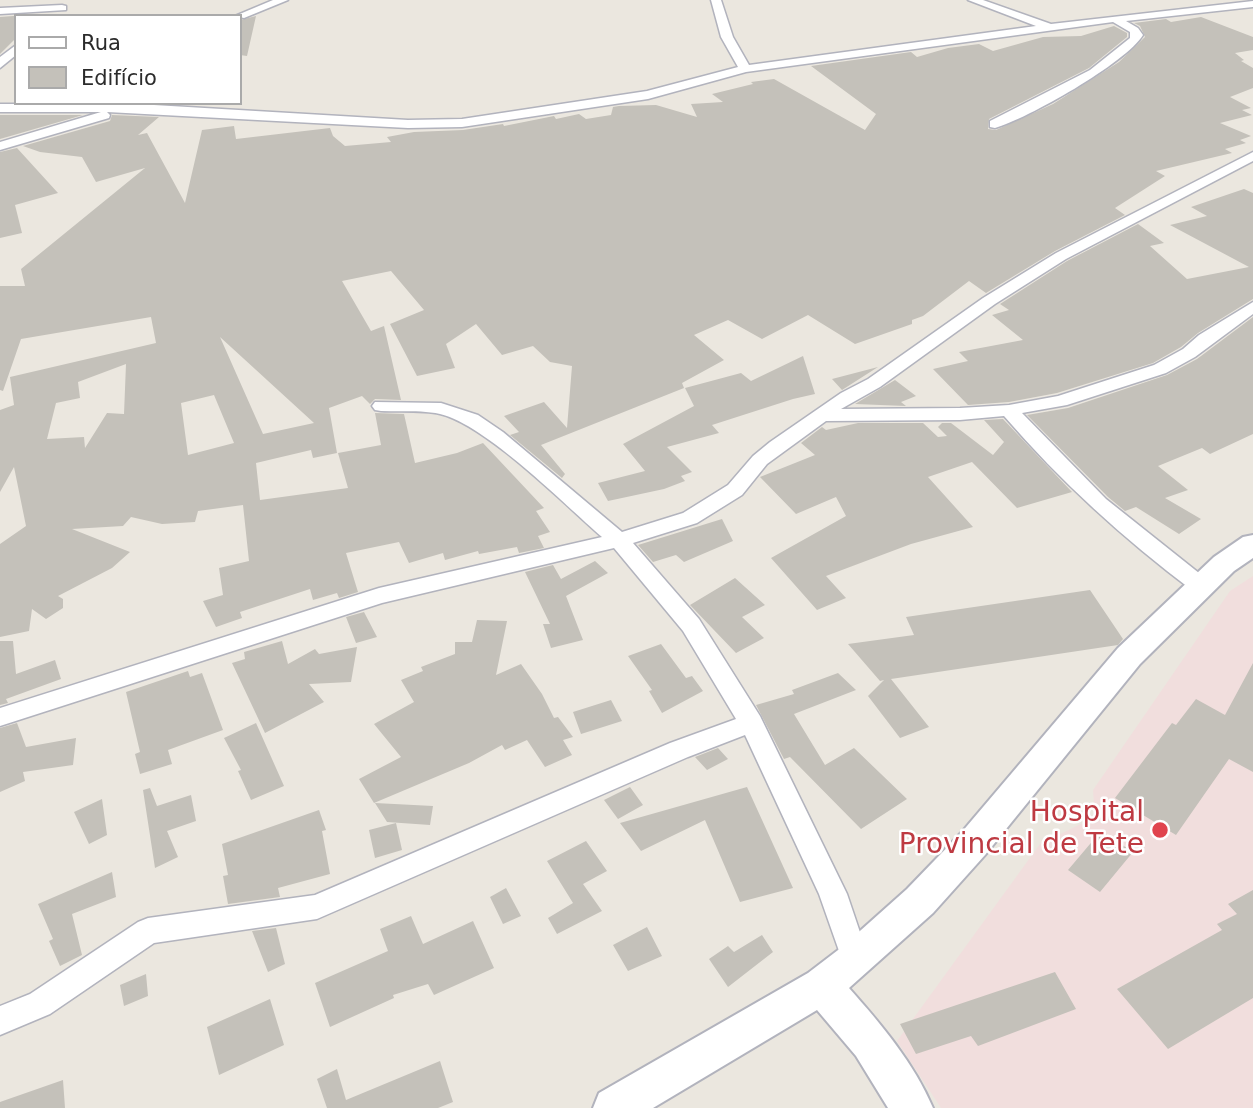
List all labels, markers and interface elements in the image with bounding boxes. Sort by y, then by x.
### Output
legend [14,14,242,105]
text: Rua [81,31,121,55]
text: Edifício [81,66,157,90]
place label: Hospital Provincial de Tete [899,797,1144,863]
marker: Hospital Provincial de Tete [1150,820,1170,840]

